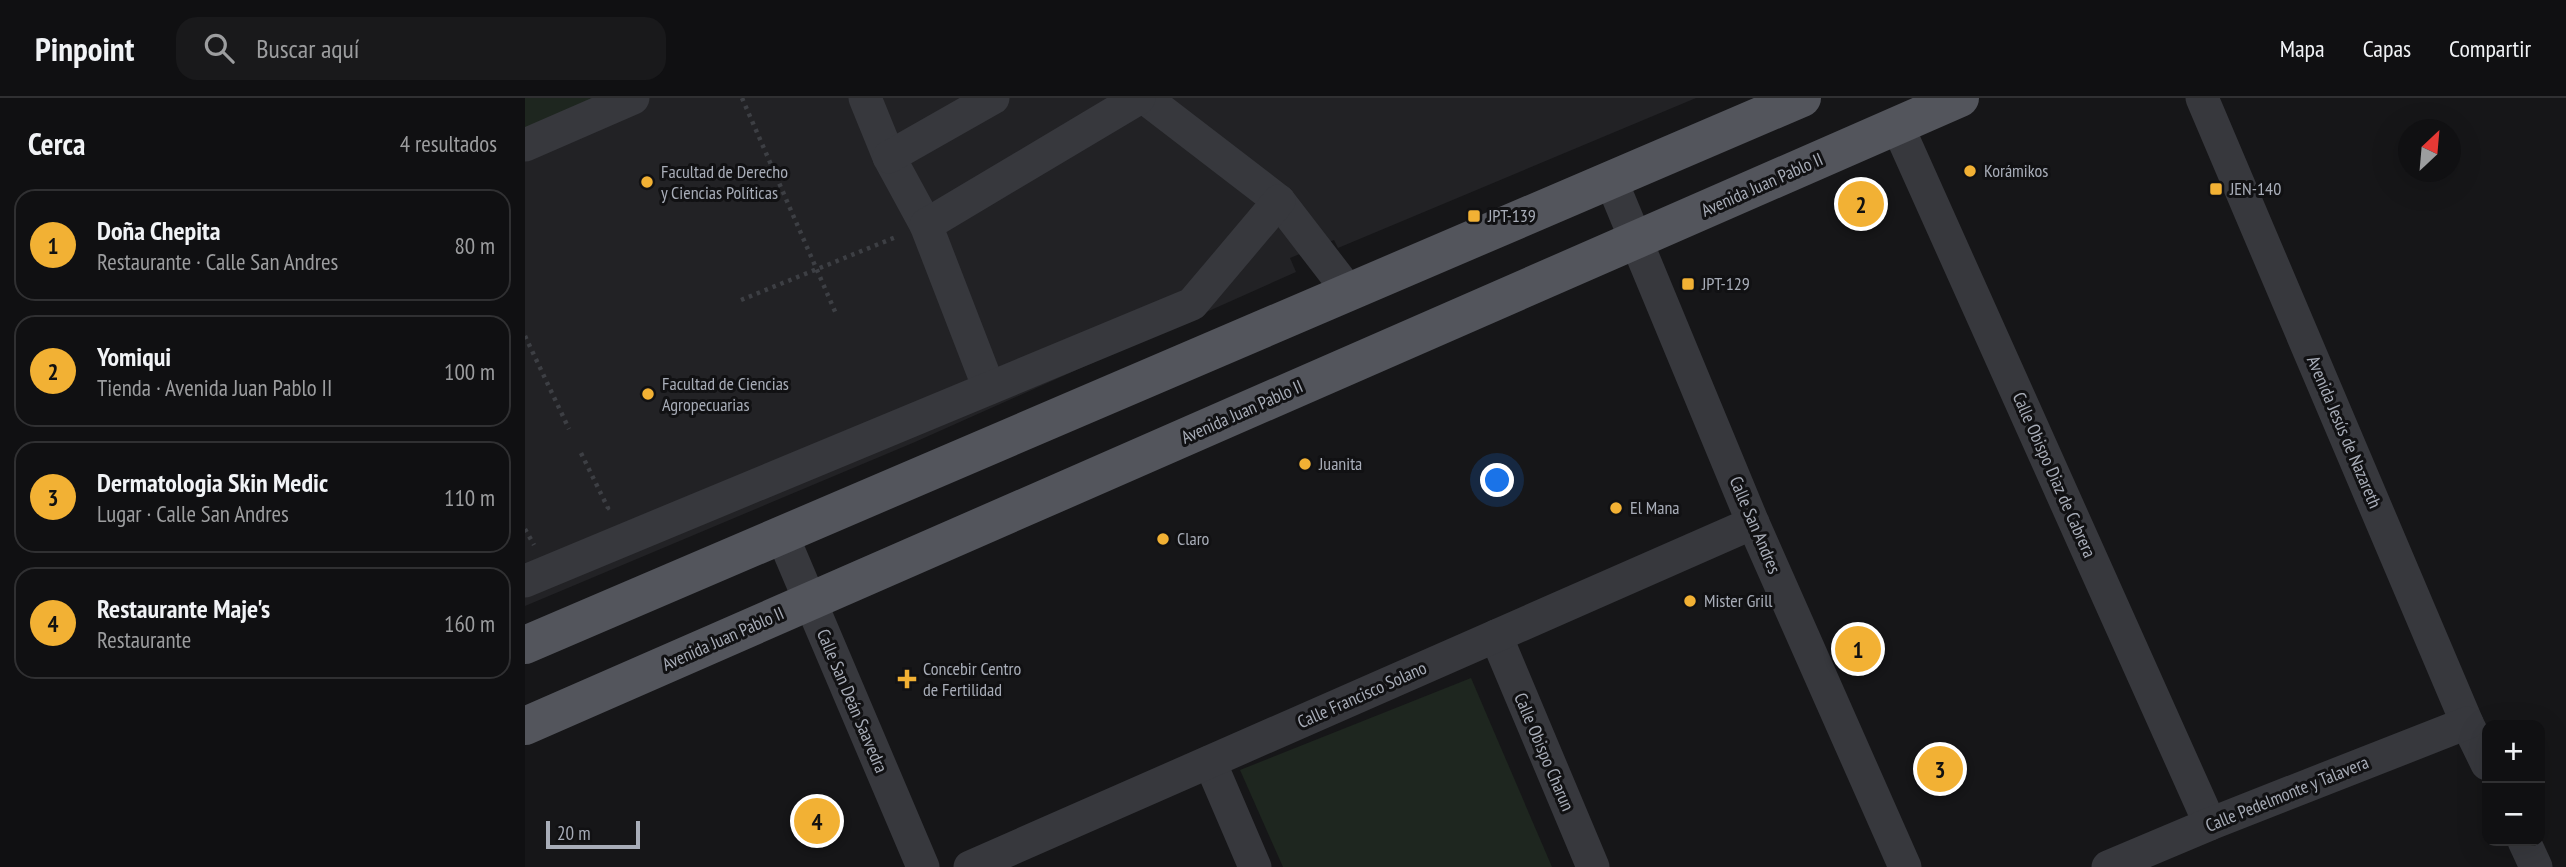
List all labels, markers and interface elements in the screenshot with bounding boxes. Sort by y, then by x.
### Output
search box [176,17,666,80]
text: Pinpoint [35,27,134,70]
icon: search [200,29,238,67]
text: Buscar aquí [256,32,359,65]
text: Mapa [2280,33,2325,64]
text: Capas [2363,33,2411,64]
text: Compartir [2449,33,2531,64]
north arrow [2398,119,2461,182]
text: Cerca [28,124,85,163]
text: 4 resultados [400,129,497,158]
street label: Avenida Juan Pablo II [1697,147,1826,222]
place label: Korámikos [1984,159,2048,182]
place label: Facultad de Derecho y Ciencias Políticas [661,160,788,204]
marker: Korámikos [1962,163,1978,179]
marker: Facultad de Derecho y Ciencias Políticas [639,174,655,190]
place label: JEN-140 [2229,177,2281,200]
pin: 2 [1838,178,1884,230]
marker: JEN-140 [2208,181,2224,197]
place label: JPT-139 [1487,204,1536,227]
marker: JPT-139 [1466,208,1482,224]
text: Doña Chepita [97,214,220,247]
text: 1 [48,231,59,260]
text: 80 m [454,231,495,260]
text: Restaurante · Calle San Andres [97,247,338,276]
place label: JPT-129 [1701,272,1750,295]
marker: JPT-129 [1680,276,1696,292]
text: Yomiqui [97,340,171,373]
street label: Avenida Jesús de Nazareth [2302,352,2387,512]
text: 2 [48,357,59,386]
text: 100 m [444,357,495,386]
place label: Facultad de Ciencias Agropecuarias [662,372,789,416]
text: Tienda · Avenida Juan Pablo II [97,373,332,402]
street label: Avenida Juan Pablo II [1177,374,1306,449]
marker: Facultad de Ciencias Agropecuarias [640,386,656,402]
street label: Calle Obispo Diaz de Cabrera [2008,388,2101,561]
place label: Juanita [1318,452,1362,475]
marker: Juanita [1297,456,1313,472]
your location [1480,463,1514,497]
text: Dermatologia Skin Medic [97,466,328,499]
street label: Calle San Andres [1725,473,1786,577]
text: 3 [48,483,59,512]
text: 110 m [444,483,495,512]
place label: El Mana [1630,496,1680,519]
text: Lugar · Calle San Andres [97,499,289,528]
marker: El Mana [1608,500,1624,516]
place label: Claro [1177,527,1210,550]
marker: Claro [1155,531,1171,547]
place label: Mister Grill [1704,589,1773,612]
text: Restaurante Maje's [97,592,270,625]
marker: Mister Grill [1682,593,1698,609]
street label: Avenida Juan Pablo II [658,601,787,676]
text: 4 [48,609,59,638]
text: 160 m [444,609,495,638]
pin: 1 [1835,623,1881,675]
text: Restaurante [97,625,191,654]
street label: Calle San Deán Saavedra [812,626,893,776]
street label: Calle Francisco Solano [1294,656,1430,733]
place label: Concebir Centro de Fertilidad [923,657,1021,701]
marker: Concebir Centro de Fertilidad [897,669,917,689]
street label: Calle Obispo Charun [1509,689,1580,814]
map controls [2482,720,2545,846]
button: + [2482,720,2545,783]
pin: 3 [1917,743,1963,795]
street label: Calle Pedelmonte y Talavera [2202,750,2372,837]
button: − [2482,783,2545,846]
pin: 4 [794,795,840,847]
scale bar [546,818,641,850]
text: 20 m [557,821,591,845]

